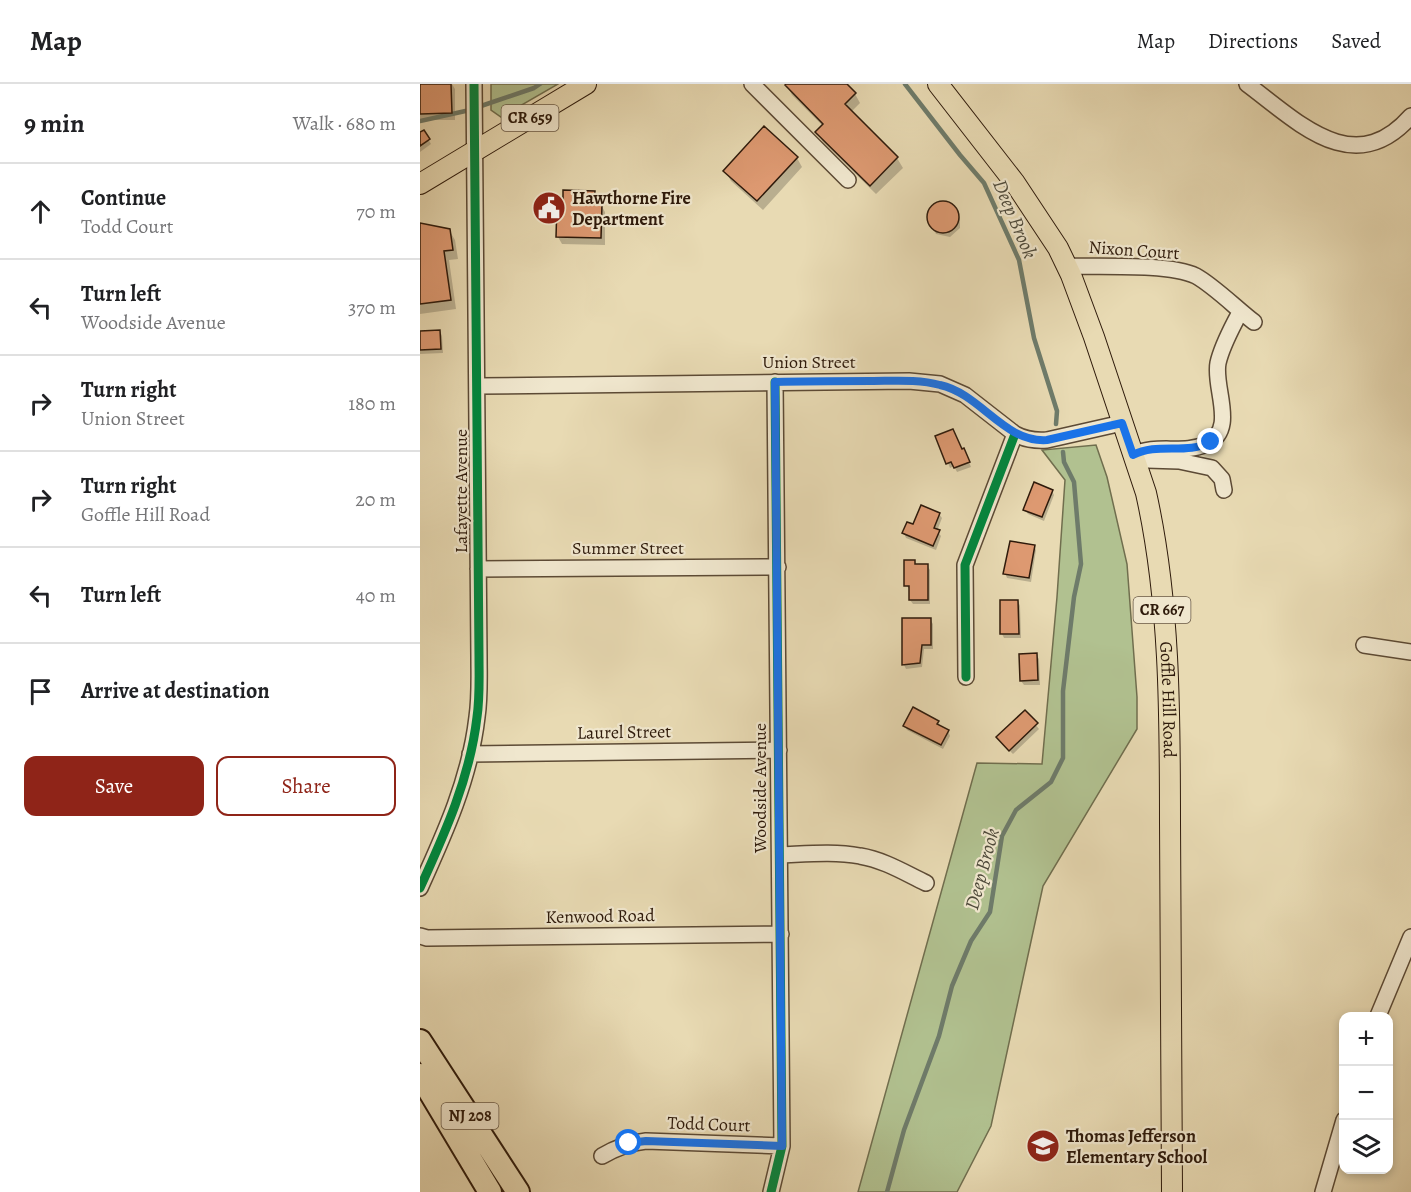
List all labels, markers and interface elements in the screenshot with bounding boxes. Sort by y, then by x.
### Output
text: Map [30,22,82,60]
text: Map [1137,27,1175,55]
text: Directions [1208,27,1298,55]
text: Saved [1331,27,1381,55]
road number: CR 659 [502,105,558,131]
text: 9 min [24,106,85,141]
text: Walk · 680 m [293,110,396,137]
water label: Deep Brook [986,175,1044,263]
text: Continue [81,183,166,213]
place label: Hawthorne Fire Department [572,186,691,231]
public building icon: Hawthorne Fire Department [531,190,567,226]
icon: ahead [24,195,57,228]
text: 70 m [356,198,396,225]
text: Todd Court [81,213,173,240]
street label: Nixon Court [1088,235,1180,265]
text: Turn left [81,279,161,309]
icon: left [24,291,57,324]
text: 370 m [348,294,396,321]
text: Woodside Avenue [81,309,226,336]
street label: Union Street [762,350,856,374]
text: Turn right [81,375,177,405]
icon: right [24,387,57,420]
text: 180 m [348,390,396,417]
text: Union Street [81,405,185,432]
route end [1197,428,1223,454]
street label: Lafayette Avenue [449,429,473,553]
text: Turn right [81,471,177,501]
icon: right [24,483,57,516]
text: 20 m [355,486,396,513]
text: Goffle Hill Road [81,501,210,528]
street label: Summer Street [572,536,684,560]
icon: left [24,579,57,612]
text: Turn left [81,580,161,610]
text: 40 m [356,582,396,609]
road number: CR 667 [1134,597,1191,623]
street label: Goffle Hill Road [1154,641,1182,758]
icon: arrive [24,675,57,708]
text: Arrive at destination [81,676,270,706]
street label: Laurel Street [577,719,671,745]
street label: Woodside Avenue [748,723,772,854]
button: Save [24,756,204,816]
button: Share [216,756,396,816]
water label: Deep Brook [958,825,1006,913]
street label: Kenwood Road [545,903,655,929]
map controls [1339,1012,1393,1174]
button: + [1339,1012,1393,1066]
button: − [1339,1066,1393,1120]
road number: NJ 208 [442,1103,498,1129]
street label: Todd Court [667,1111,751,1137]
button: layers [1339,1120,1393,1174]
place label: Thomas Jefferson Elementary School [1066,1124,1208,1169]
school or university icon: Thomas Jefferson Elementary School [1025,1128,1061,1164]
route start [615,1129,641,1155]

